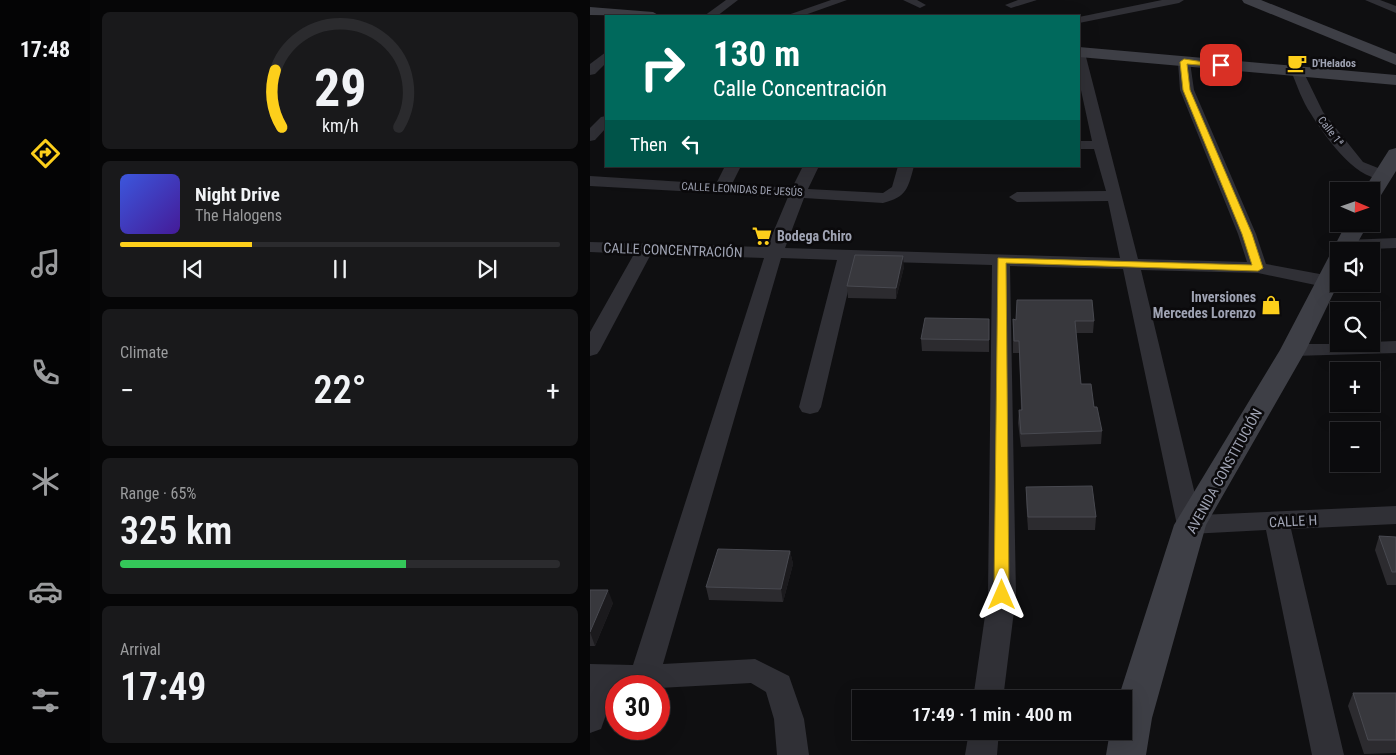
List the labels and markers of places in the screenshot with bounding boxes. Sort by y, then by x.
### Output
pin [1200,44,1242,86]
cafe icon: D'Helados [1286,52,1308,74]
place label: D'Helados [1312,57,1356,70]
supermarket icon: Bodega Chiro [751,225,773,247]
place label: Bodega Chiro [777,228,852,244]
place label: Inversiones Mercedes Lorenzo [1153,289,1256,321]
shop icon: Inversiones Mercedes Lorenzo [1260,294,1282,316]

